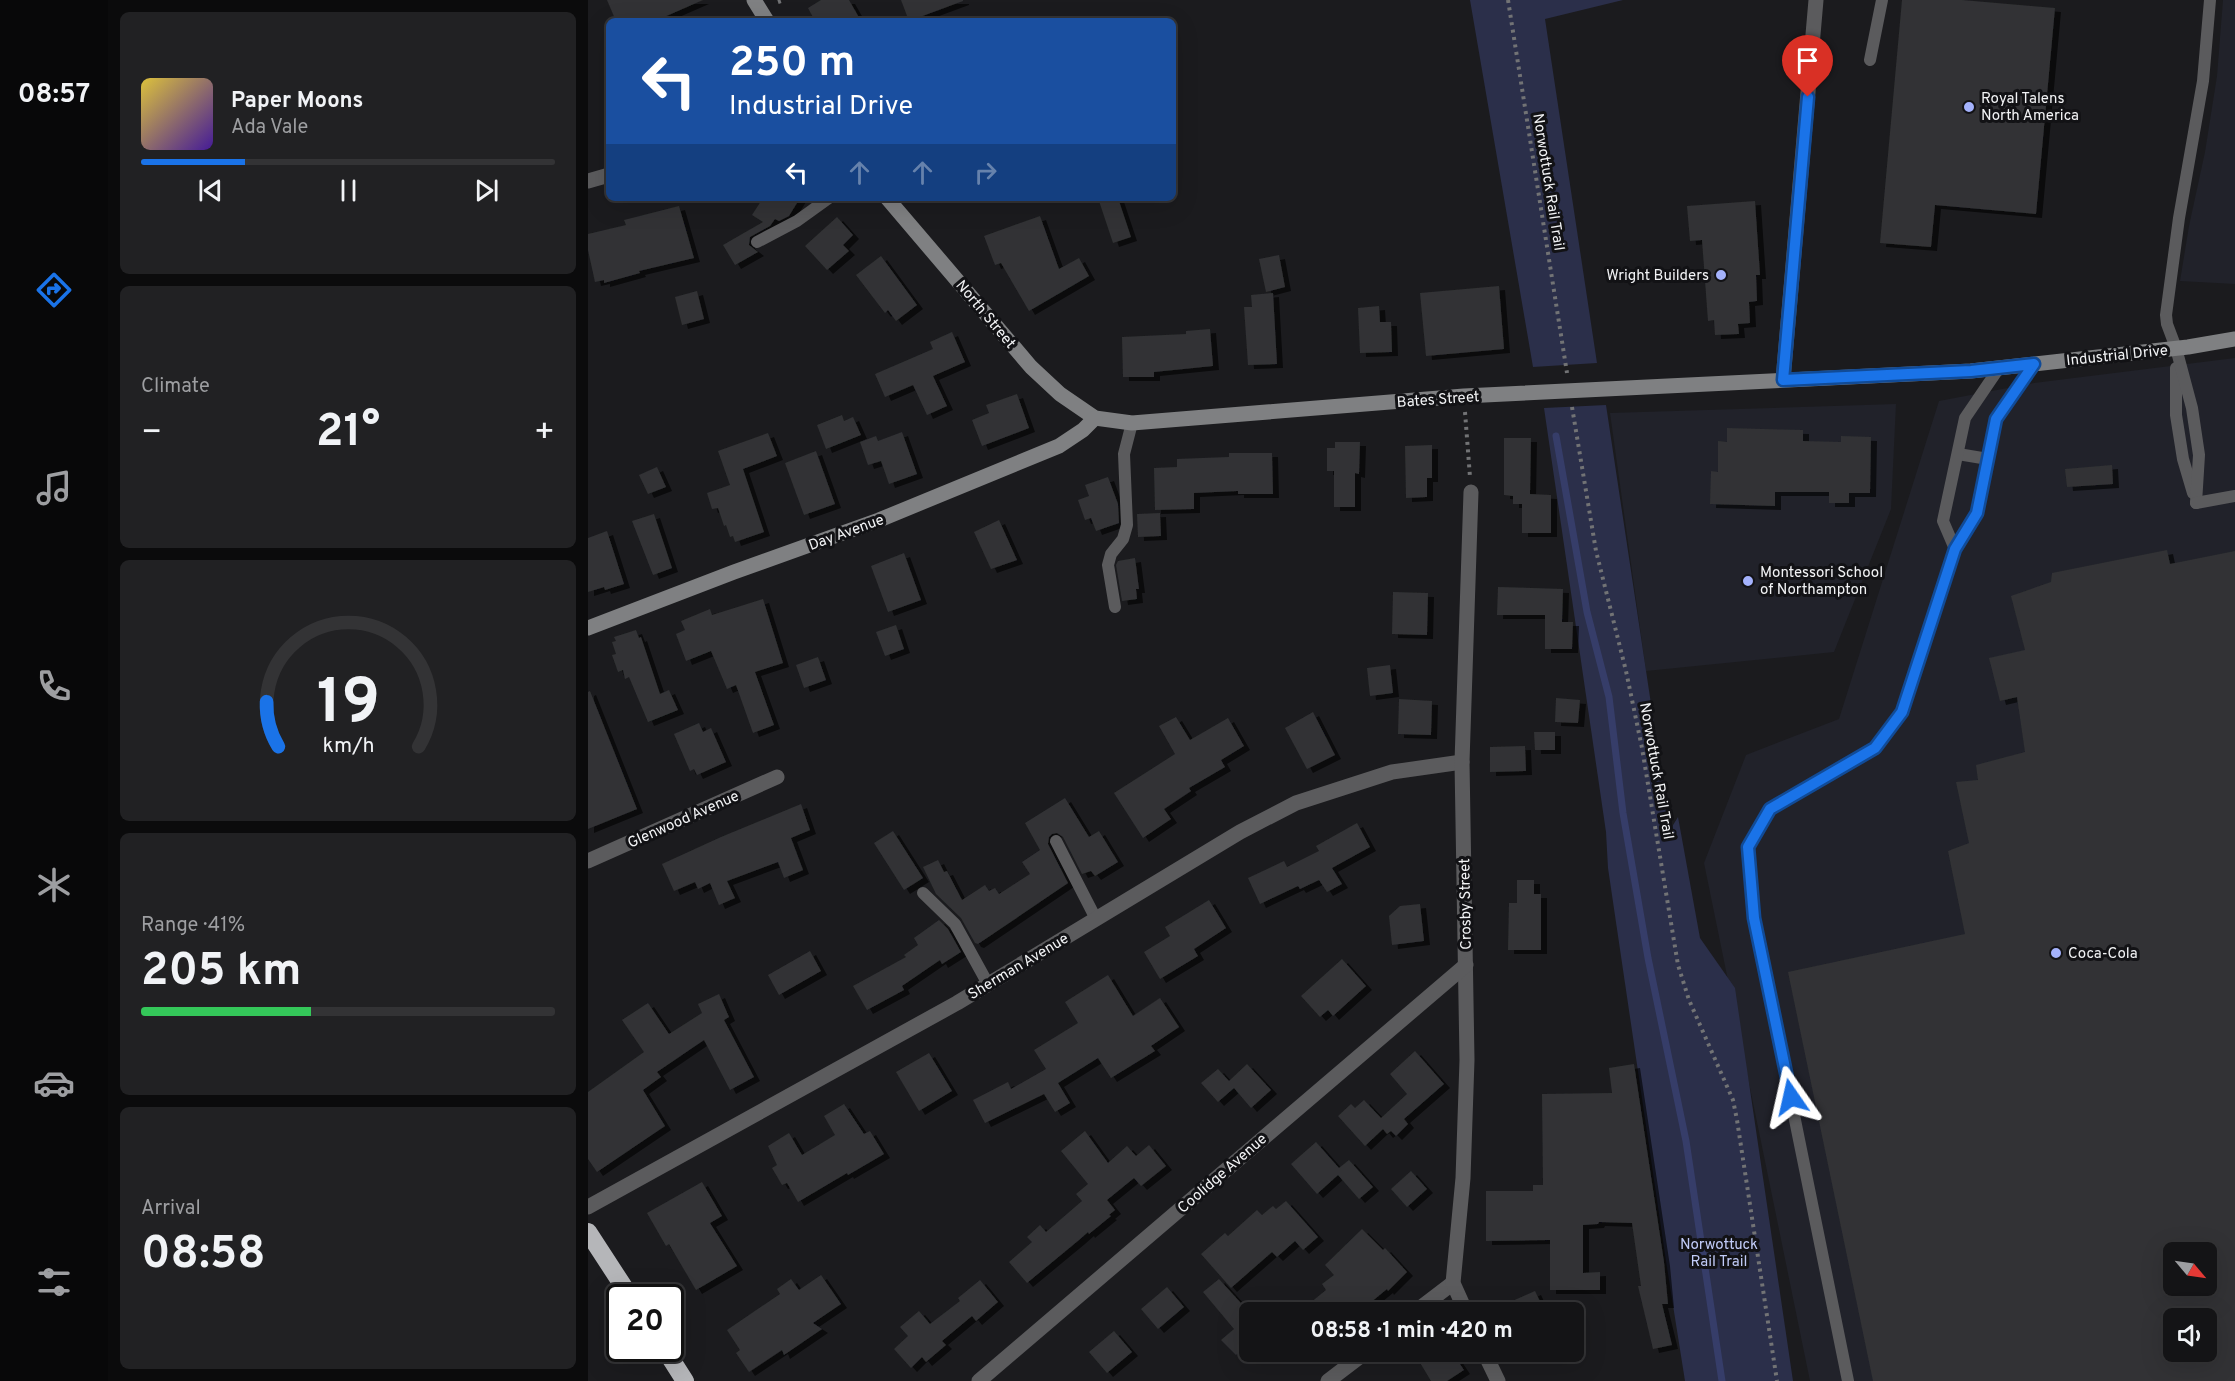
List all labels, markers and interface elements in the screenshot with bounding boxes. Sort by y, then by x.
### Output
pin [1782,35,1833,97]
text: 250 m [729,38,855,91]
icon: left [630,42,708,120]
icon: arrive [1791,44,1824,77]
text: 08:57 [18,78,90,112]
text: Paper Moons [231,88,363,115]
text: Industrial Drive [729,90,913,124]
place label: Royal Talens North America [1981,90,2079,126]
marker: Royal Talens North America [1962,100,1976,114]
street label: Norwottuck Rail Trail [1527,112,1568,252]
text: Ada Vale [231,115,308,141]
icon: left [780,156,813,189]
icon: ahead [843,156,876,189]
icon: ahead [906,156,939,189]
icon: right [969,156,1002,189]
icon: previous [194,174,227,207]
icon: pause [332,174,365,207]
icon: next [470,174,503,207]
place label: Wright Builders [1606,267,1709,286]
marker: Wright Builders [1714,268,1728,282]
icon: directions [33,269,75,311]
street label: North Street [951,277,1019,353]
street label: Industrial Drive [2065,342,2169,371]
text: Climate [141,374,210,400]
street label: Bates Street [1396,388,1480,413]
text: 21° [316,405,380,462]
text: − [141,413,162,455]
text: + [534,413,555,455]
icon: music [33,467,75,509]
street label: Day Avenue [806,511,887,556]
place label: Montessori School of Northampton [1760,564,1883,600]
marker: Montessori School of Northampton [1741,574,1755,588]
icon: phone [33,665,75,707]
text: 19 [316,667,380,746]
street label: Norwottuck Rail Trail [1634,701,1677,841]
text: km/h [322,734,374,761]
street label: Glenwood Avenue [625,787,742,853]
street label: Crosby Street [1456,858,1477,950]
icon: climate [33,864,75,906]
text: Range · 41% [141,913,245,939]
street label: Sherman Avenue [965,930,1073,1005]
text: 205 km [141,944,302,1001]
place label: Coca-Cola [2068,945,2138,964]
marker: Coca-Cola [2049,946,2063,960]
icon: car [33,1062,75,1104]
position arrow [1759,1065,1823,1129]
street label: Coolidge Avenue [1174,1130,1272,1218]
text: Arrival [141,1196,201,1222]
text: 08:58 [141,1227,266,1284]
park label: Norwottuck Rail Trail [1680,1236,1758,1272]
north arrow [2163,1242,2217,1296]
map controls [2163,1242,2217,1362]
icon: filters [33,1261,75,1303]
speed limit sign: 20 [606,1284,684,1362]
button: sound [2163,1308,2217,1362]
text: 08:58 · 1 min · 420 m [1310,1318,1513,1345]

